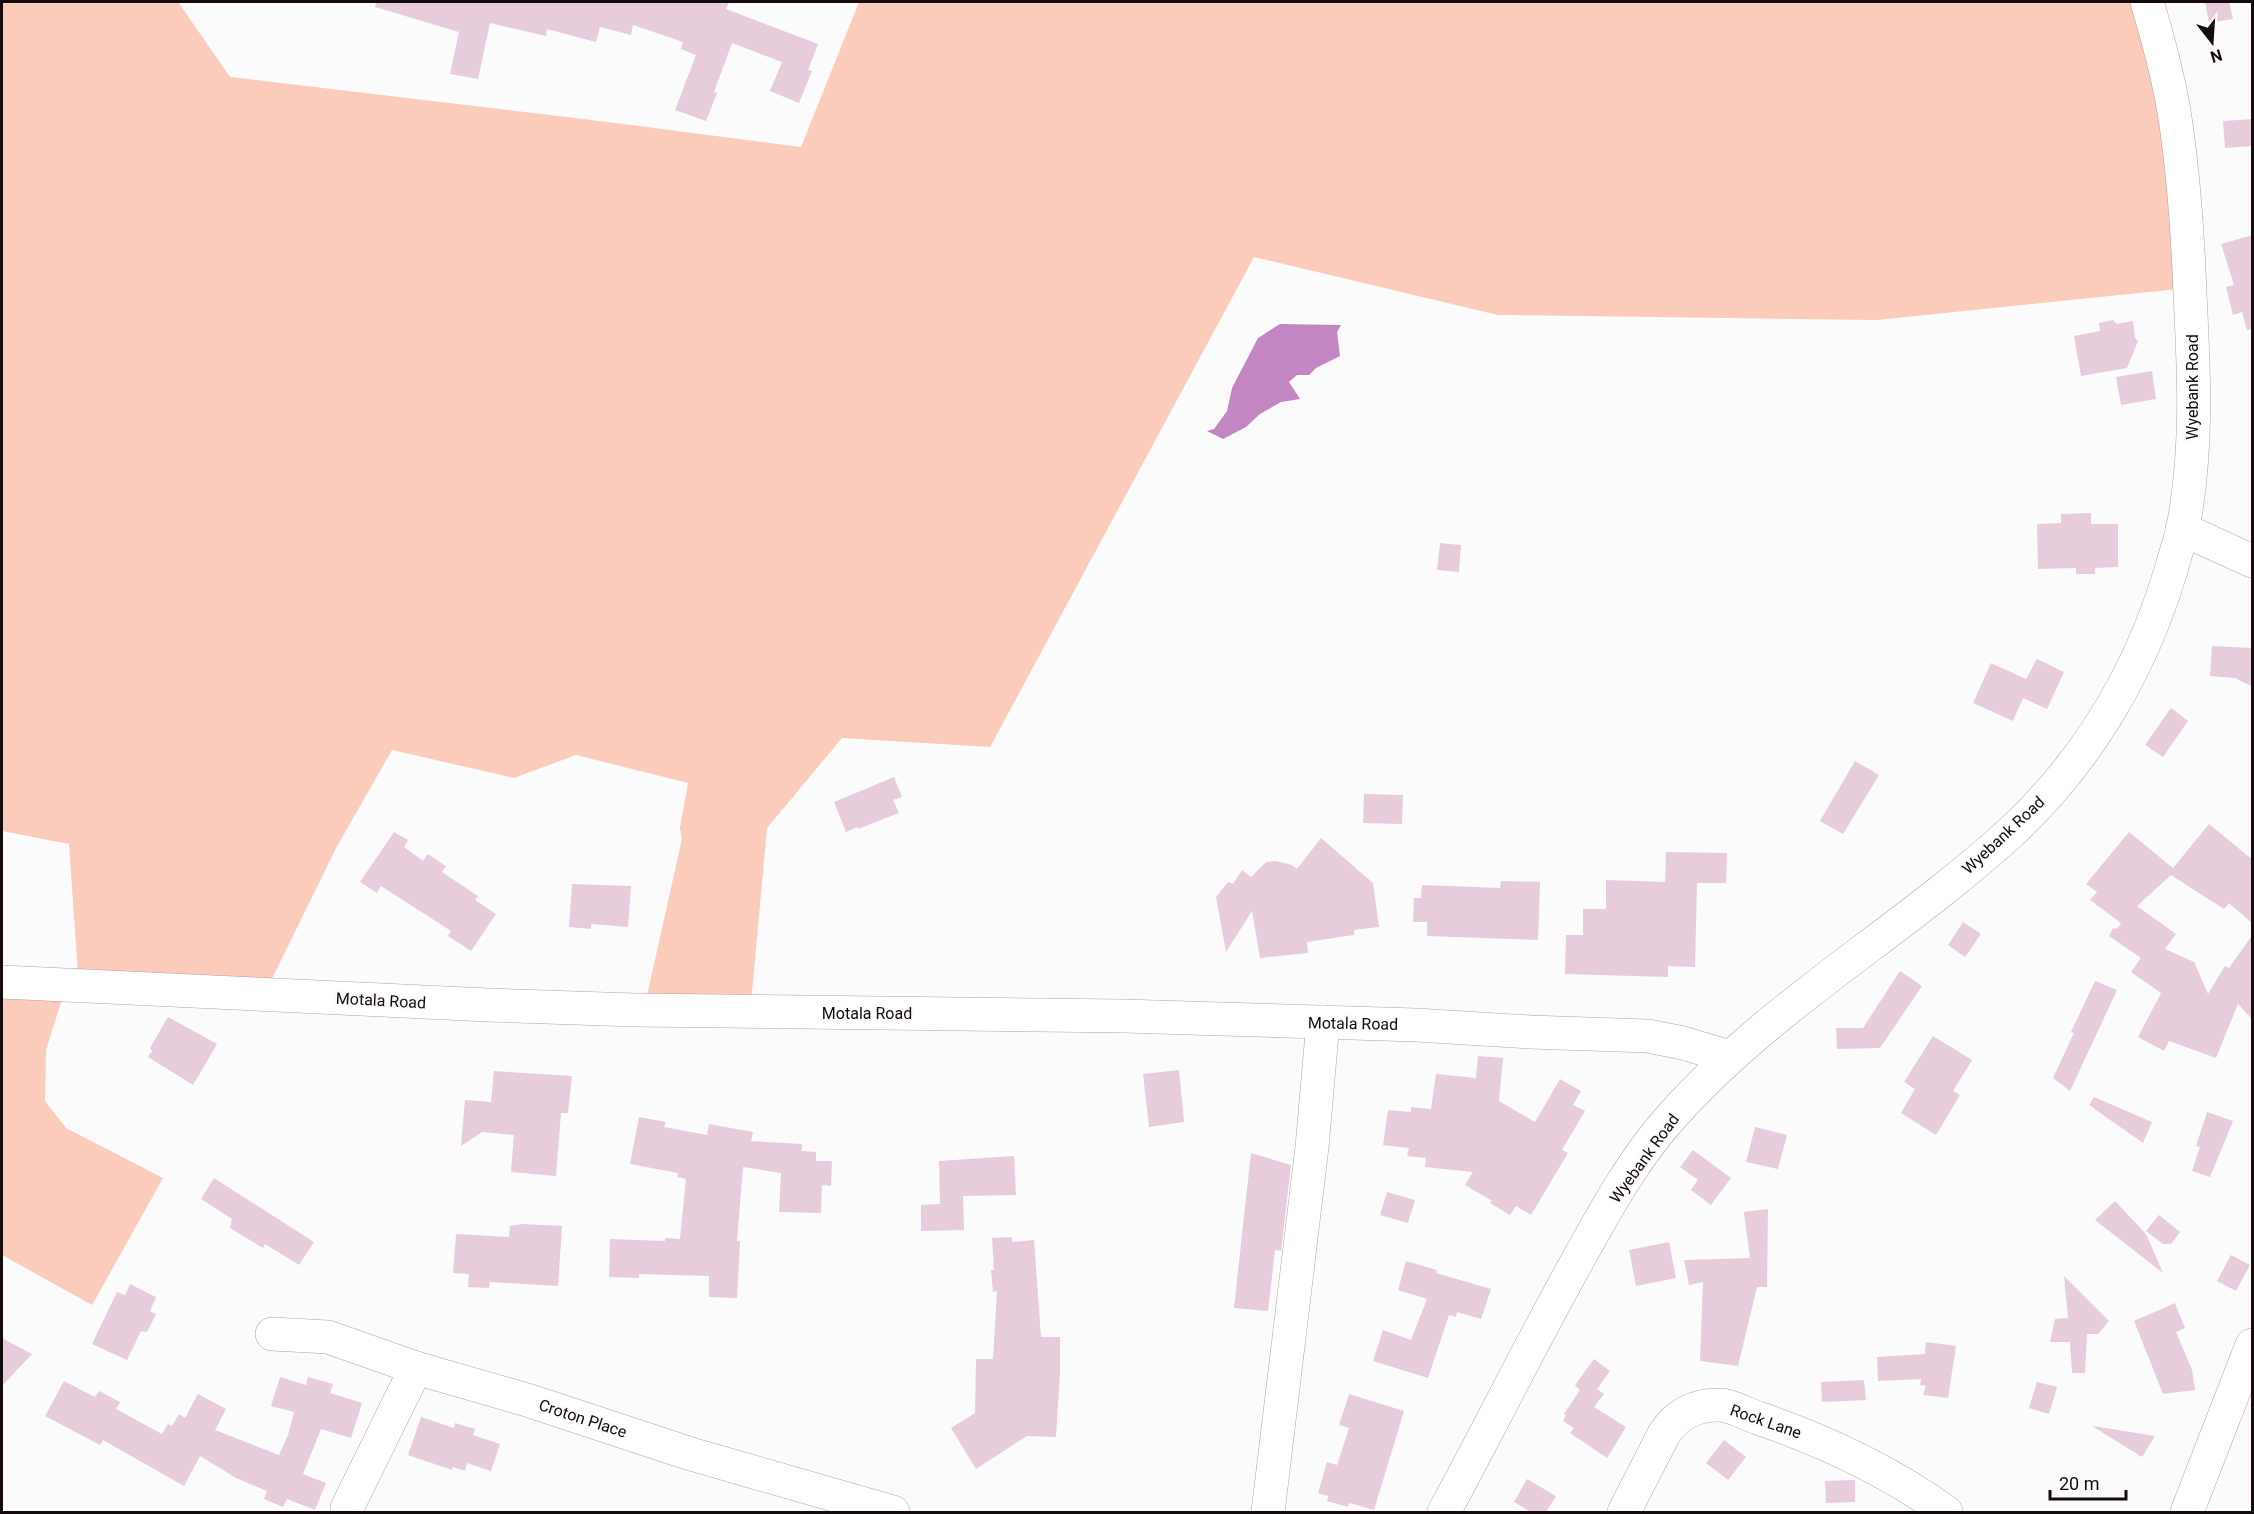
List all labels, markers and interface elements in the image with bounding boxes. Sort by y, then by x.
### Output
north arrow [2182,12,2242,72]
text: N [2208,45,2224,67]
street label: Wyebank Road [2183,334,2202,440]
street label: Wyebank Road [1958,792,2048,878]
street label: Motala Road [335,989,427,1012]
street label: Motala Road [822,1004,912,1023]
street label: Motala Road [1308,1013,1398,1034]
street label: Wyebank Road [1606,1110,1683,1207]
street label: Croton Place [536,1395,629,1442]
street label: Rock Lane [1728,1400,1804,1443]
scale bar [2050,1463,2126,1501]
text: 20 m [2059,1473,2099,1494]

